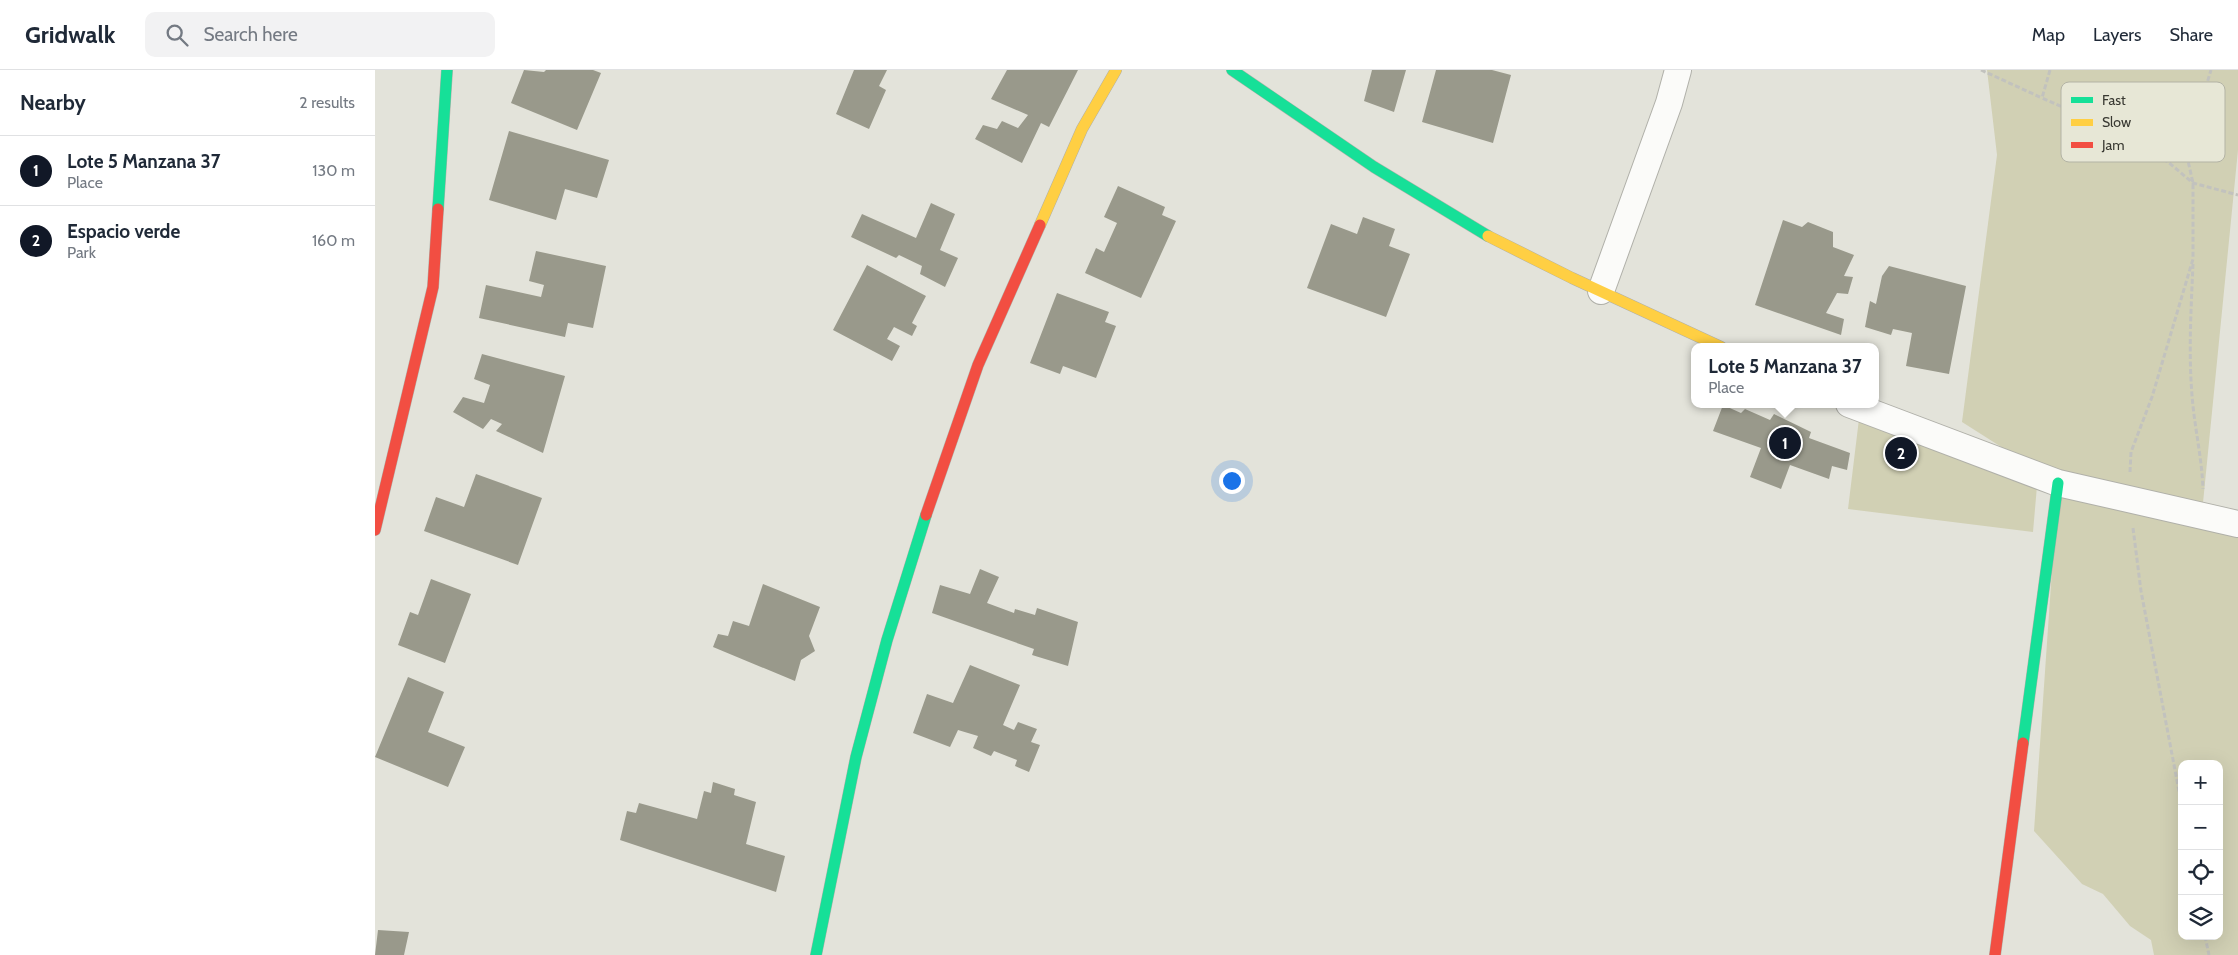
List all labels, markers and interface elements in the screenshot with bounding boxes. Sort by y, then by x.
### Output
search box [145,12,495,57]
text: Gridwalk [25,20,115,49]
icon: search [163,21,191,49]
text: Search here [203,23,298,46]
text: Map [2032,24,2065,46]
text: Layers [2093,24,2142,46]
text: Share [2170,24,2213,46]
legend [2061,82,2225,162]
text: Nearby [20,90,86,115]
text: Fast [2102,91,2126,109]
text: 2 results [299,93,355,112]
text: Slow [2102,113,2131,131]
text: Jam [2101,136,2124,154]
text: Lote 5 Manzana 37 [67,150,220,173]
text: 1 [33,161,39,180]
text: 130 m [312,161,355,180]
text: Place [67,173,103,192]
text: Espacio verde [67,220,180,243]
text: 2 [32,231,40,250]
text: 160 m [312,231,355,250]
text: Park [67,243,96,262]
popup [1691,343,1879,408]
text: Lote 5 Manzana 37 [1708,355,1862,378]
text: Place [1708,378,1744,397]
pin: 1 [1769,424,1801,462]
pin: 2 [1885,434,1917,472]
your location [1219,468,1245,494]
map controls [2178,760,2223,940]
button: + [2178,760,2223,805]
button: − [2178,805,2223,850]
button: locate [2178,850,2223,895]
button: layers [2178,895,2223,940]

